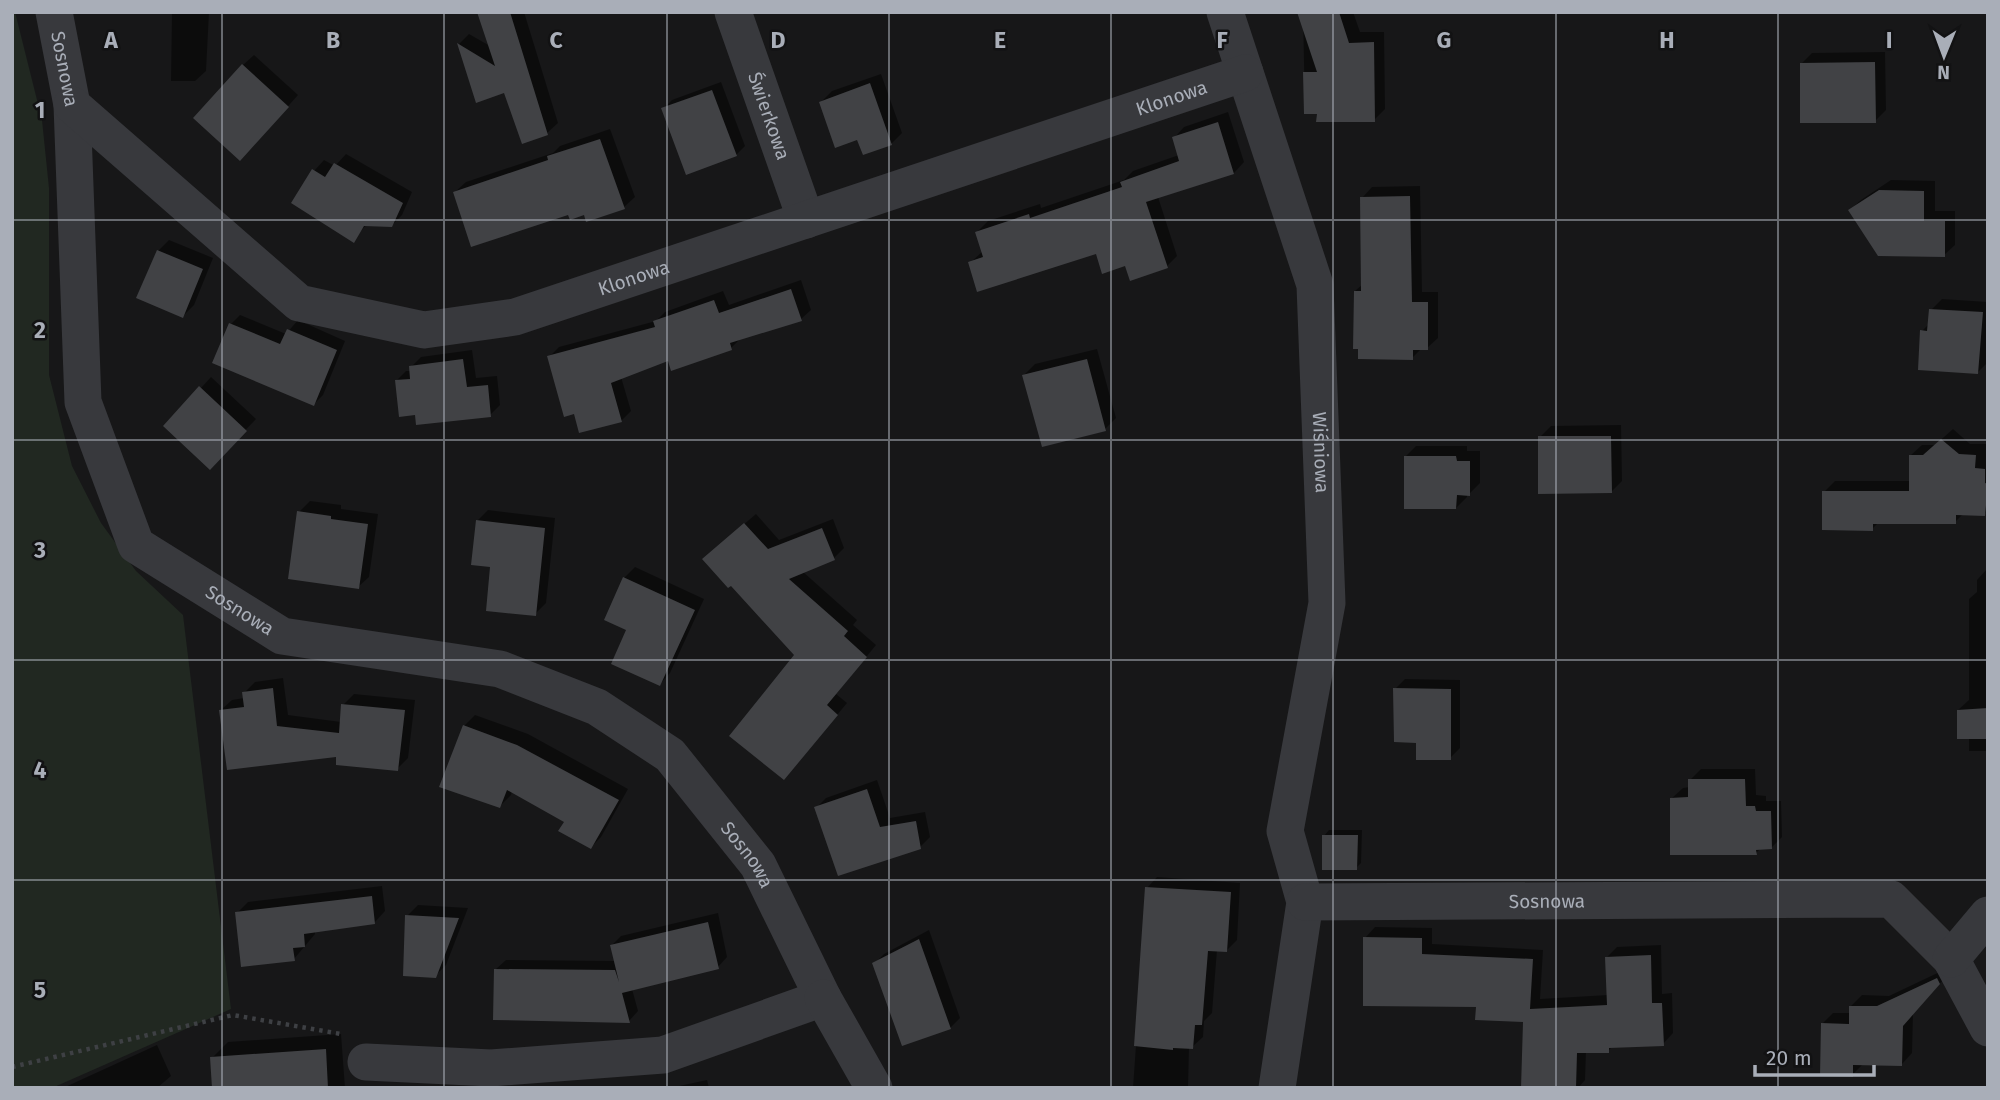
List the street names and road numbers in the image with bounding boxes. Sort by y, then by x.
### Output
street label: Sosnowa [46,29,84,109]
street label: Świerkowa [743,69,795,163]
street label: Klonowa [1133,75,1210,120]
street label: Klonowa [595,255,672,300]
street label: Wiśniowa [1308,411,1334,493]
street label: Sosnowa [202,580,278,640]
street label: Sosnowa [716,817,779,891]
street label: Sosnowa [1509,889,1585,912]

